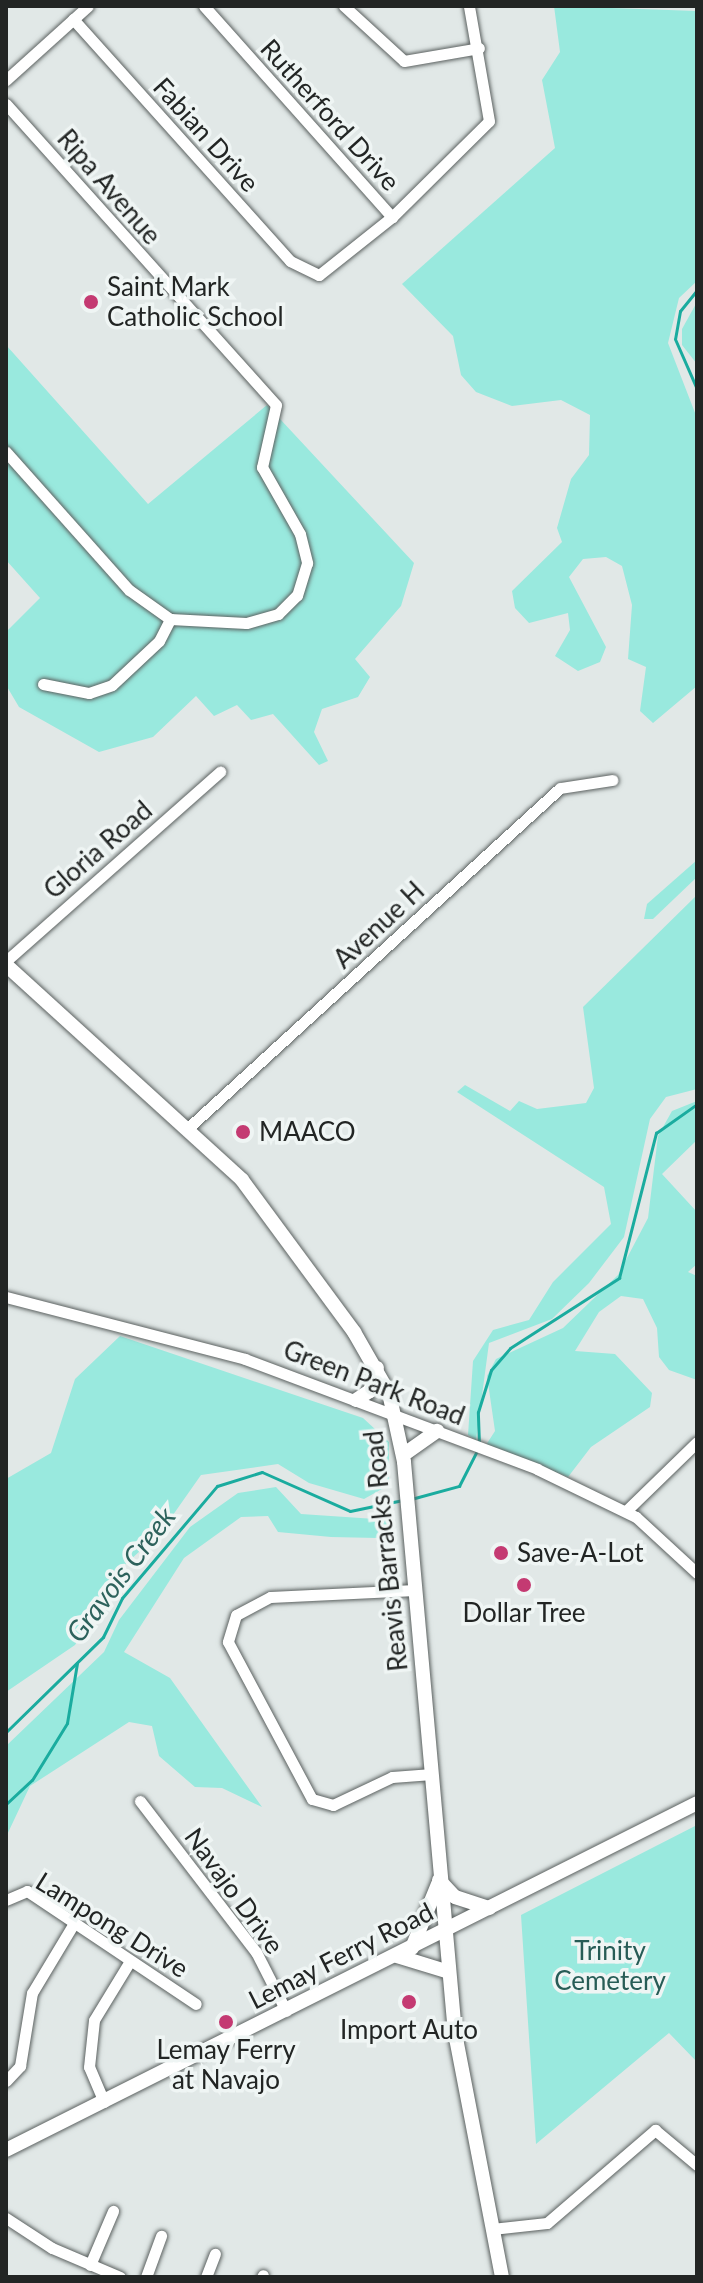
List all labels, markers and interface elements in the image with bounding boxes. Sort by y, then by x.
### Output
street label: Rutherford Drive [254,33,406,197]
street label: Fabian Drive [147,72,265,198]
street label: Ripa Avenue [50,123,168,251]
place label: Saint Mark Catholic School [107,271,284,332]
marker: Saint Mark Catholic School [82,293,100,311]
street label: Gloria Road [38,795,158,905]
street label: Avenue H [327,875,431,975]
place label: MAACO [259,1116,356,1148]
marker: MAACO [234,1123,252,1141]
street label: Green Park Road [279,1334,469,1432]
street label: Reavis Barracks Road [358,1429,414,1673]
water label: Gravois Creek [58,1500,182,1648]
place label: Save-A-Lot [517,1537,644,1569]
marker: Save-A-Lot [492,1544,510,1562]
marker: Dollar Tree [515,1576,533,1594]
place label: Dollar Tree [462,1597,586,1629]
street label: Navajo Drive [178,1822,290,1960]
street label: Lampong Drive [30,1866,194,1984]
street label: Lemay Ferry Road [243,1896,439,2016]
park label: Trinity Cemetery [554,1935,666,1996]
marker: Import Auto [400,1993,418,2011]
marker: Lemay Ferry at Navajo [217,2013,235,2031]
place label: Import Auto [340,2014,478,2046]
place label: Lemay Ferry at Navajo [156,2034,296,2096]

